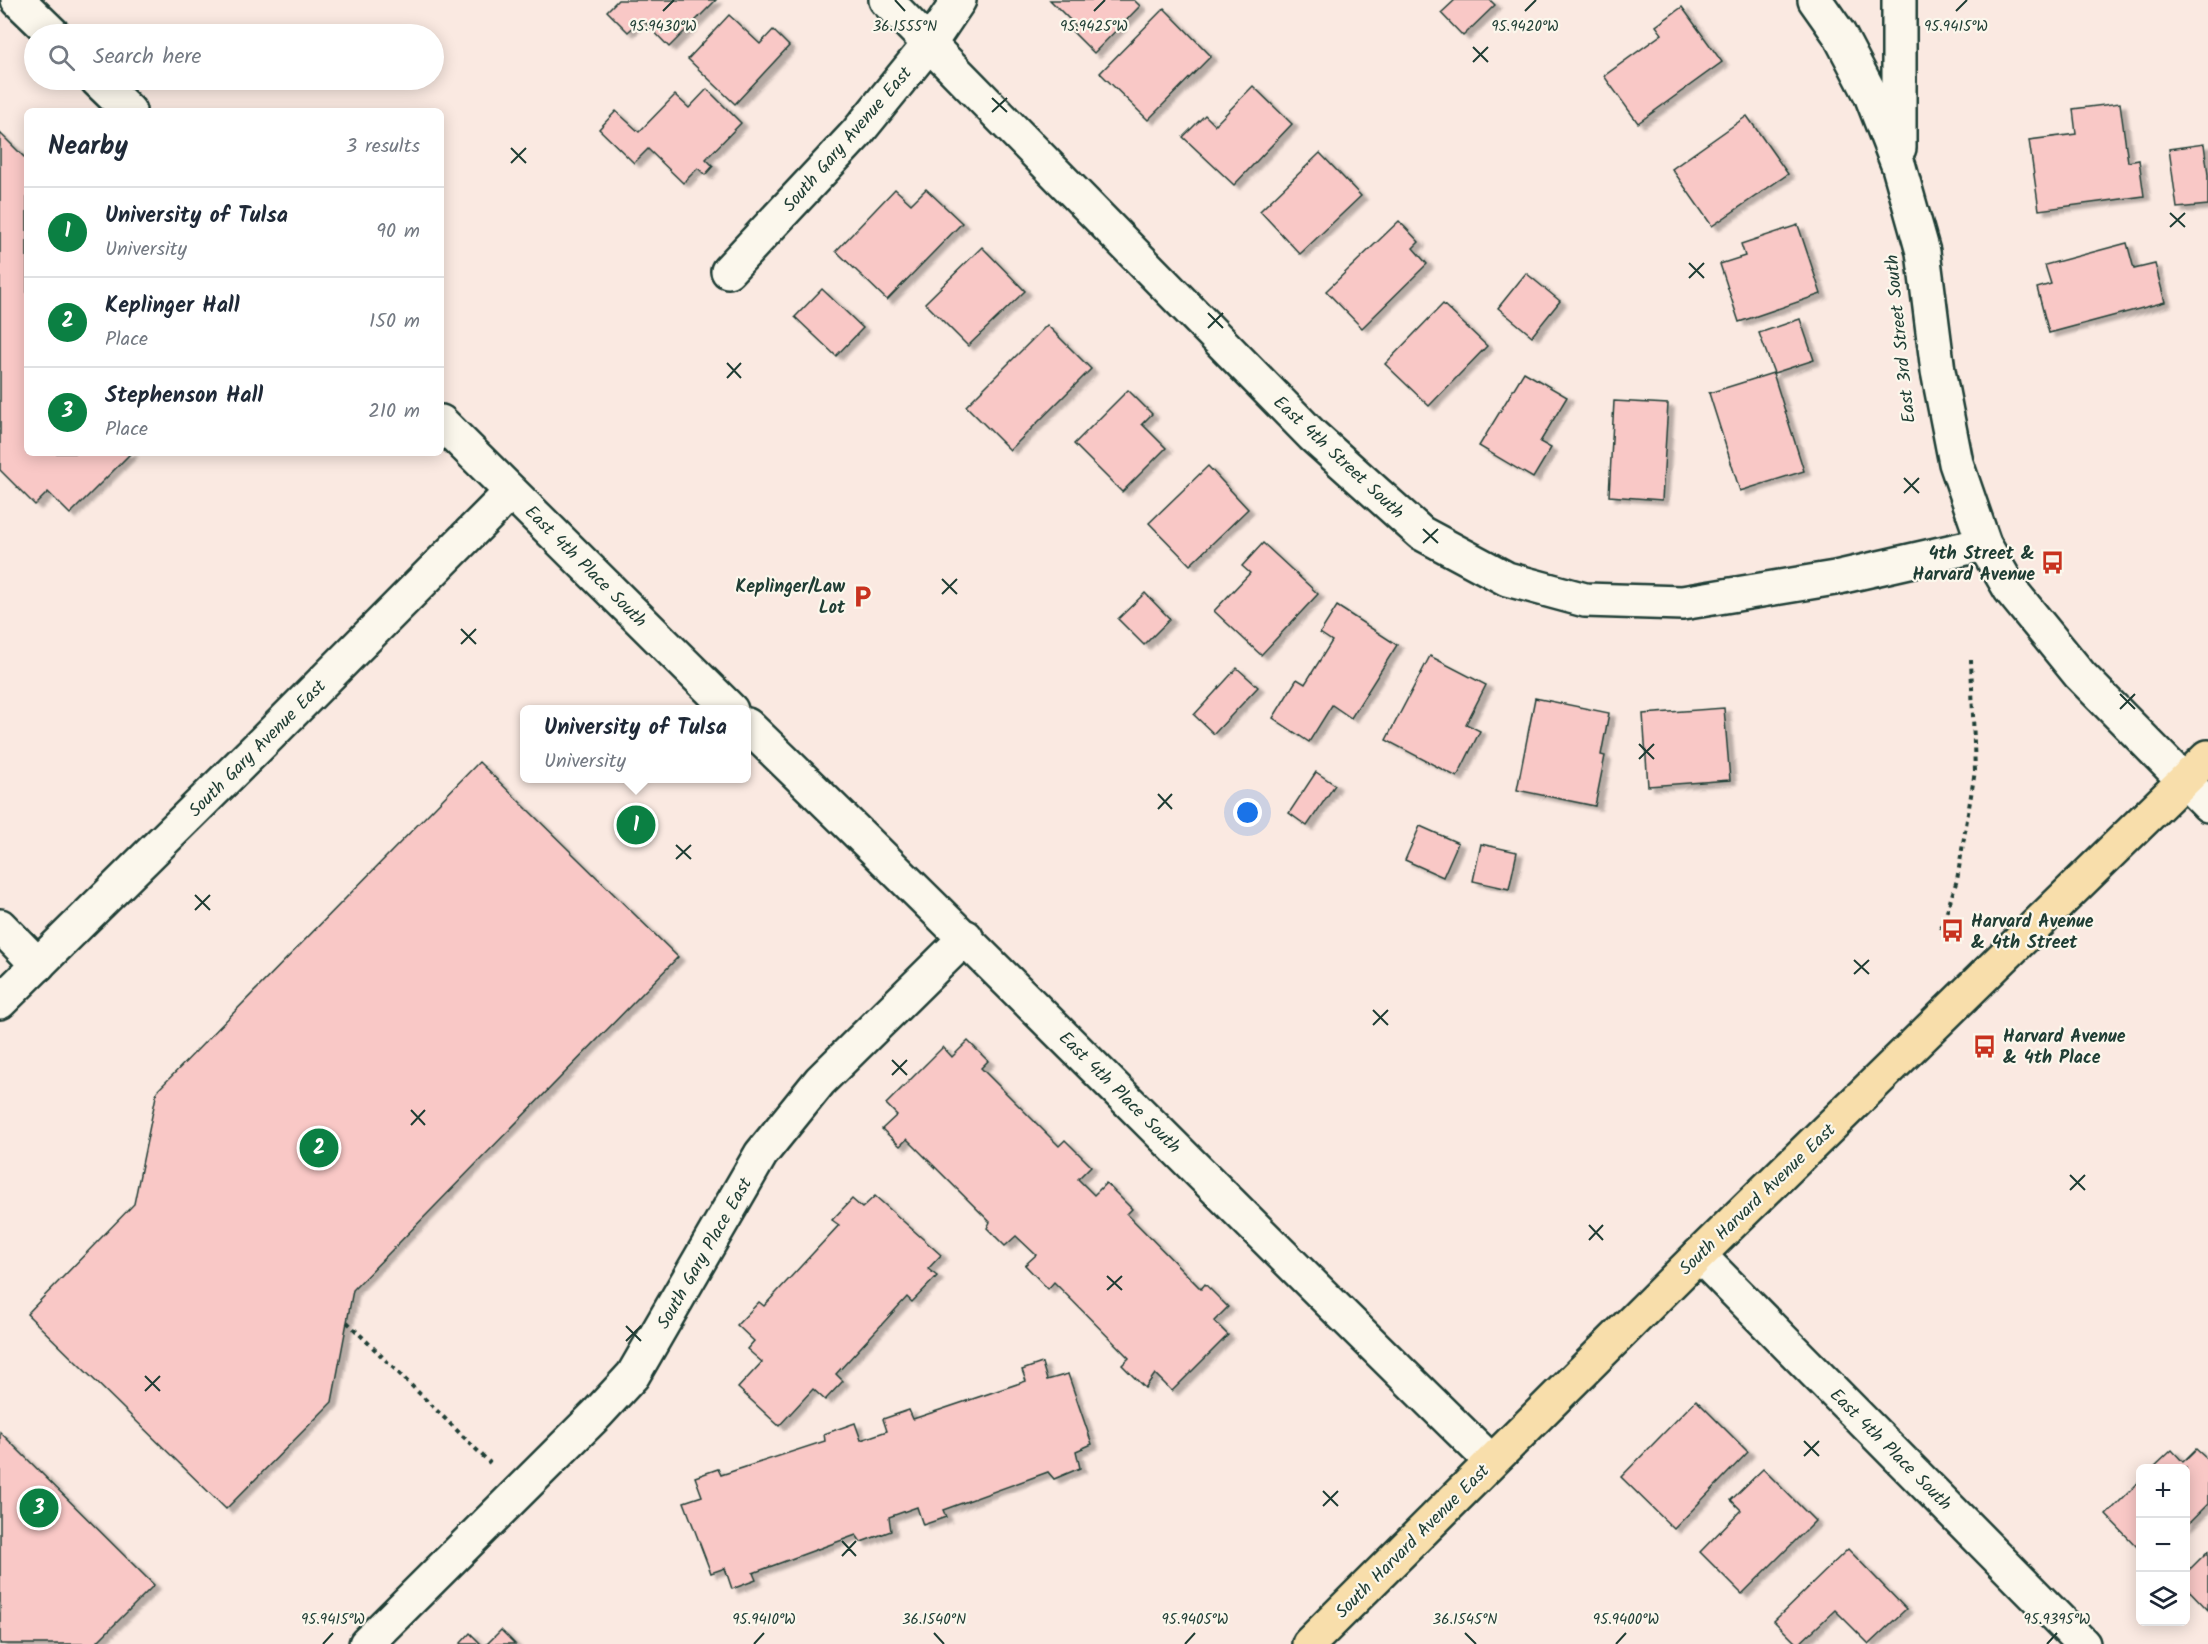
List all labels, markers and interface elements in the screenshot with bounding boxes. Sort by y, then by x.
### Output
text: 95.9430°W [629,15,697,39]
text: 36.1555°N [873,15,937,39]
text: 95.9425°W [1060,15,1128,39]
text: 95.9420°W [1491,15,1559,39]
text: 95.9415°W [1924,15,1988,39]
search box [24,24,444,90]
text: Search here [93,40,201,75]
icon: search [45,41,78,74]
street label: South Gary Avenue East [776,60,920,219]
text: Nearby [48,126,128,168]
text: 3 results [346,131,420,163]
text: University of Tulsa [105,199,288,234]
text: 1 [64,216,71,248]
text: 90 m [376,216,420,248]
text: University [105,234,187,266]
street label: East 3rd Street South [1878,253,1925,424]
text: Keplinger Hall [105,289,240,324]
text: 2 [62,306,73,338]
text: 150 m [369,306,420,338]
text: Place [105,324,148,356]
text: Stephenson Hall [105,379,263,414]
street label: East 4th Street South [1266,389,1410,527]
text: 3 [62,396,73,428]
text: 210 m [368,396,420,428]
text: Place [105,414,148,446]
street label: East 4th Place South [517,499,653,635]
place label: 4th Street & Harvard Avenue [1912,540,2035,590]
bus stop icon: 4th Street & Harvard Avenue [2040,550,2066,576]
place label: Keplinger/Law Lot [735,573,846,623]
parking icon: Keplinger/Law Lot [850,583,876,609]
street label: South Gary Avenue East [182,673,334,825]
popup [520,705,751,783]
text: University of Tulsa [544,711,727,746]
text: University [544,746,626,778]
your location [1233,798,1262,827]
pin: 1 [616,802,656,848]
place label: Harvard Avenue & 4th Street [1971,908,2094,958]
bus stop icon: Harvard Avenue & 4th Street [1940,918,1966,944]
place label: Harvard Avenue & 4th Place [2003,1023,2126,1073]
street label: East 4th Place South [1051,1025,1187,1161]
bus stop icon: Harvard Avenue & 4th Place [1972,1033,1998,1059]
street label: South Harvard Avenue East [1673,1116,1844,1283]
pin: 2 [300,1126,338,1170]
street label: South Gary Place East [650,1172,761,1335]
street label: East 4th Place South [1822,1382,1958,1518]
street label: South Harvard Avenue East [1329,1457,1498,1626]
map controls [2136,1464,2190,1626]
button: + [2136,1464,2190,1518]
pin: 3 [20,1486,58,1530]
button: − [2136,1518,2190,1572]
button: layers [2136,1572,2190,1626]
text: 95.9415°W [301,1608,365,1632]
text: 95.9410°W [732,1608,796,1632]
text: 36.1540°N [902,1608,966,1632]
text: 95.9405°W [1162,1608,1229,1632]
text: 36.1545°N [1433,1608,1497,1632]
text: 95.9400°W [1593,1608,1659,1632]
text: 95.9395°W [2023,1608,2091,1632]

